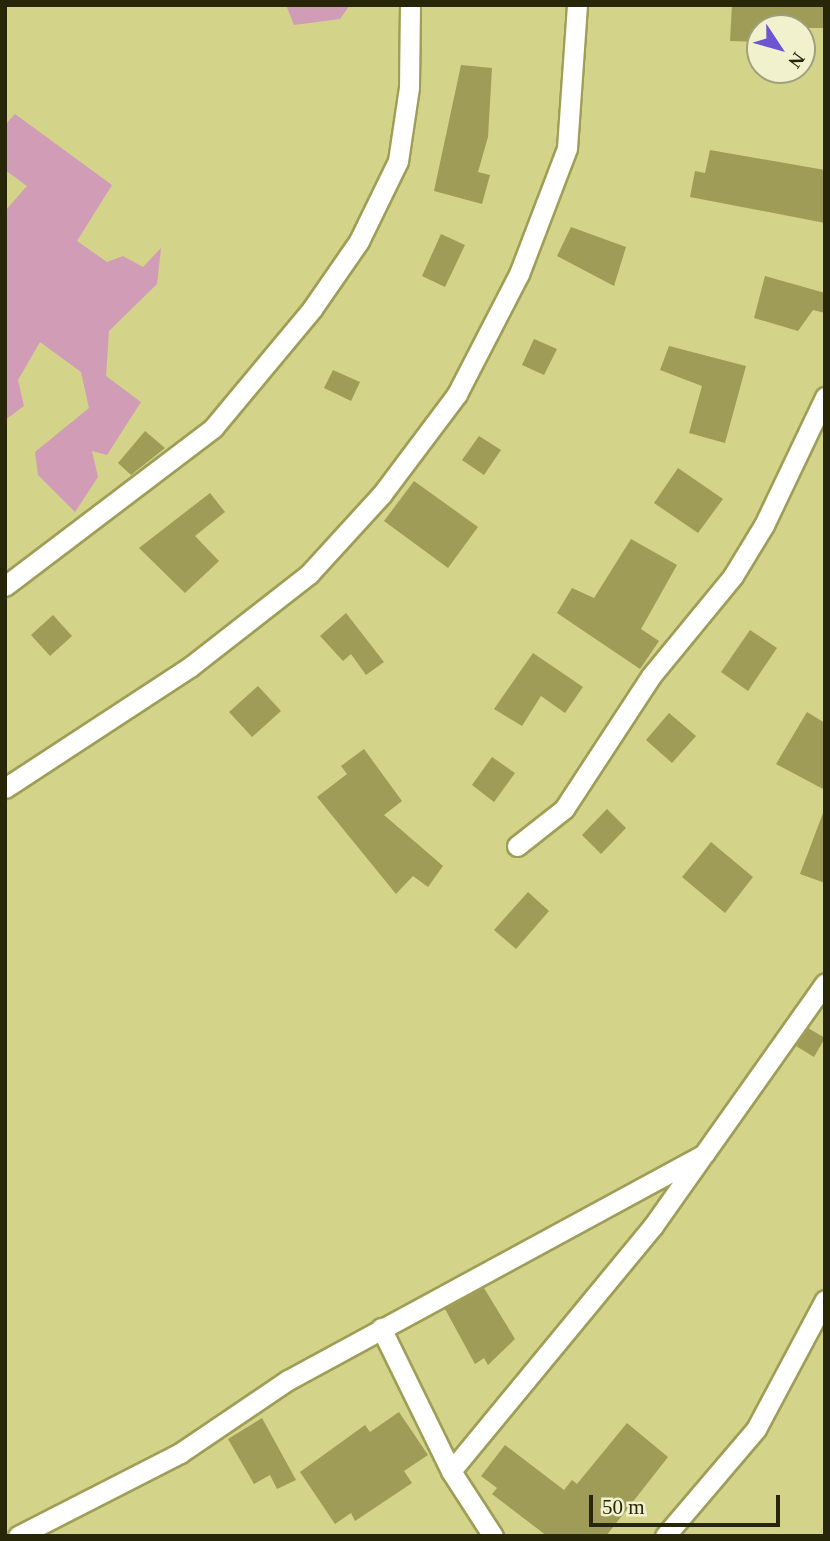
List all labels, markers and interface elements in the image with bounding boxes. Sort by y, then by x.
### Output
north arrow [746,14,816,84]
text: N [784,49,809,72]
scale bar [592,1482,783,1526]
text: 50 m [602,1495,645,1519]

